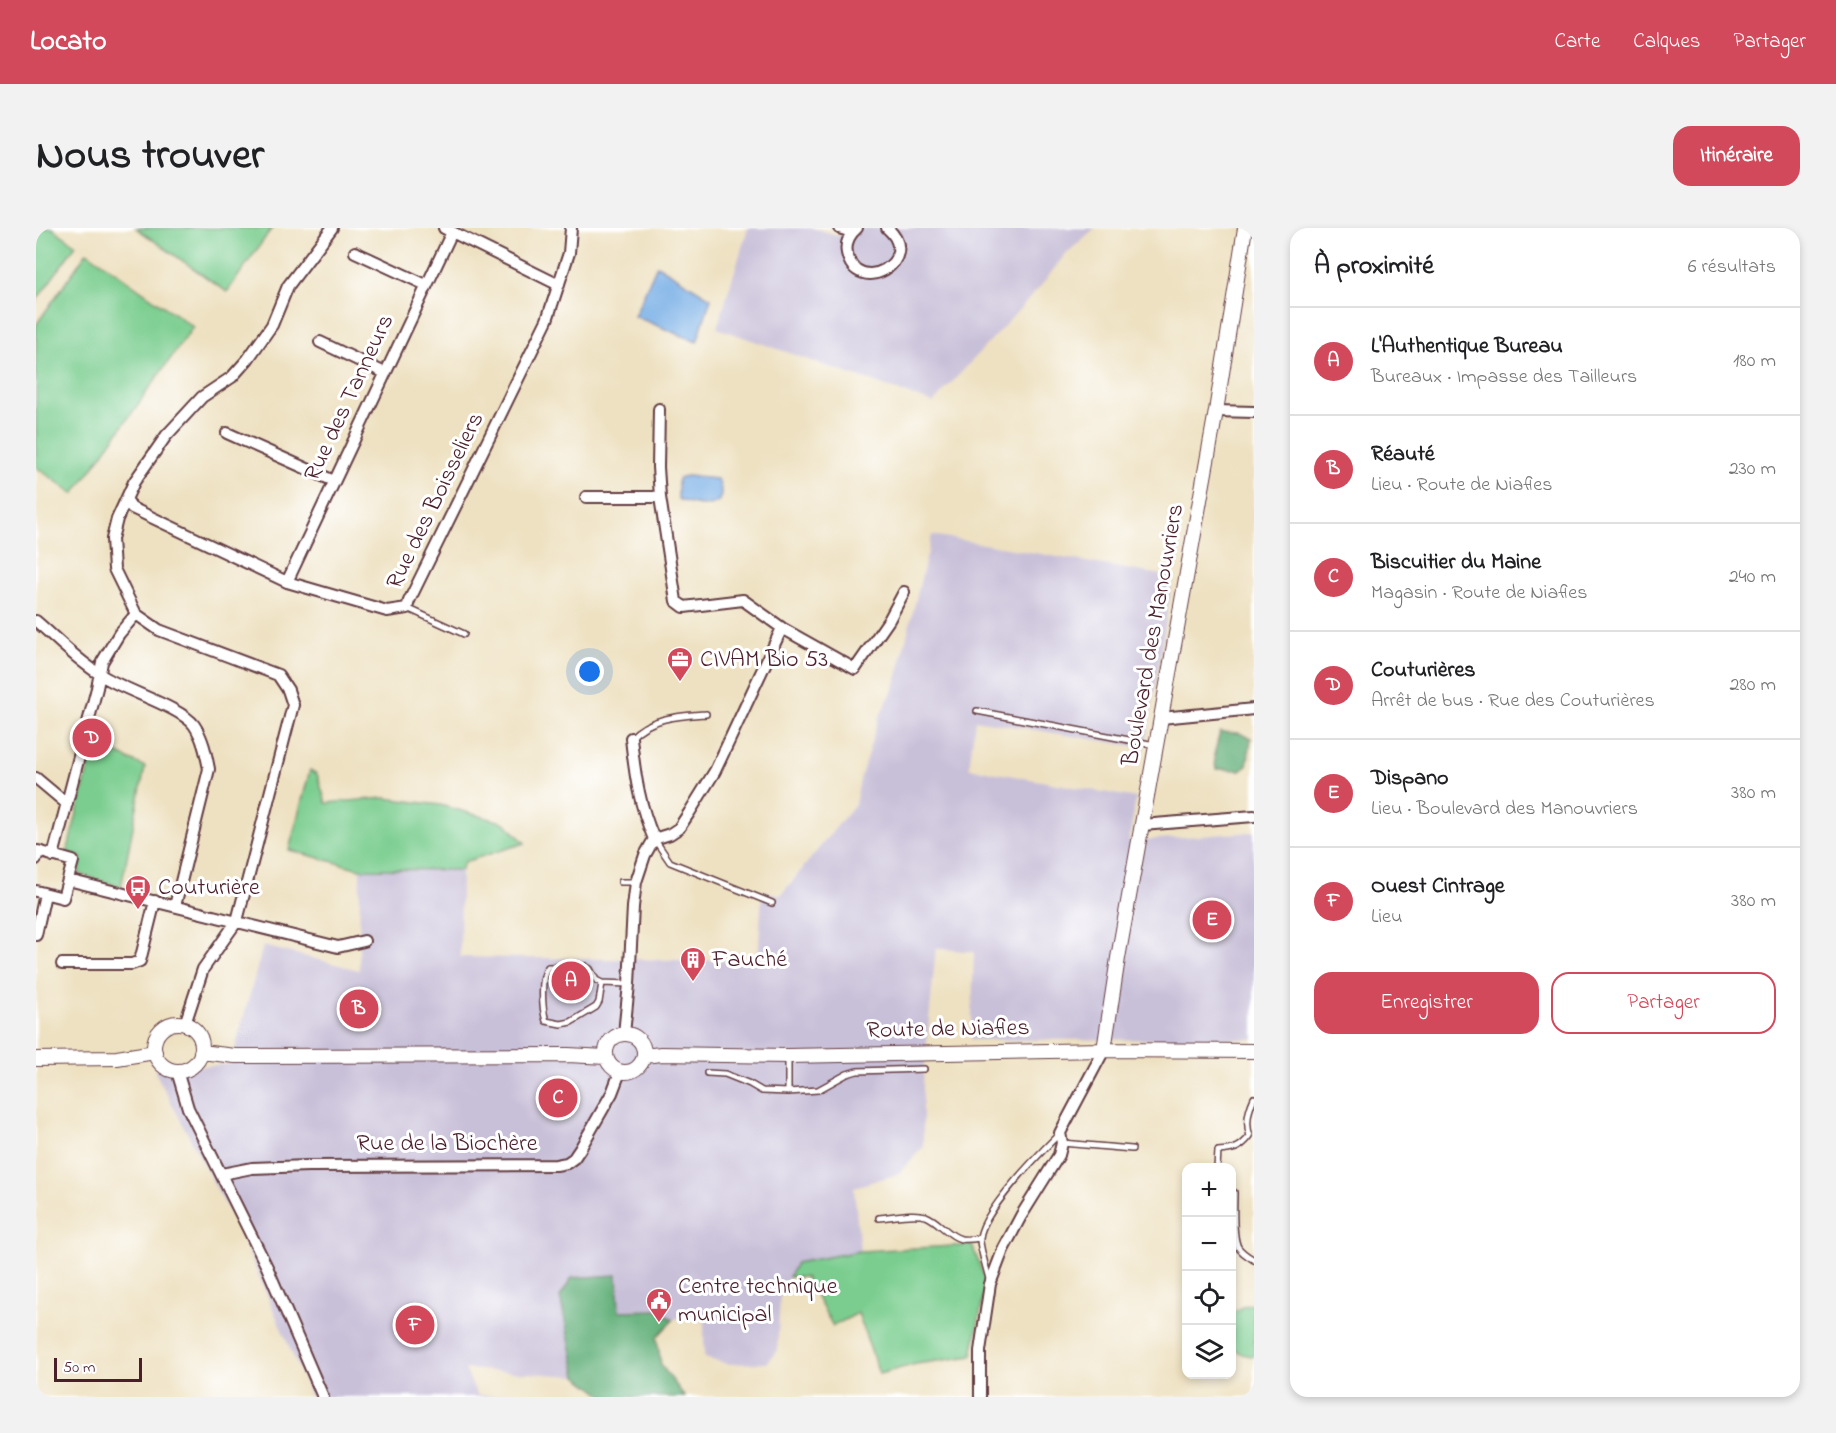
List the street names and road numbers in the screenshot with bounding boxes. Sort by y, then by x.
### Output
street label: Rue des Tanneurs [296,309,404,487]
street label: Rue des Boisseliers [378,407,494,595]
street label: Boulevard des Manouvriers [1114,501,1194,770]
street label: Route de Niafles [866,1011,1030,1049]
street label: Rue de la Biochère [357,1127,538,1162]

